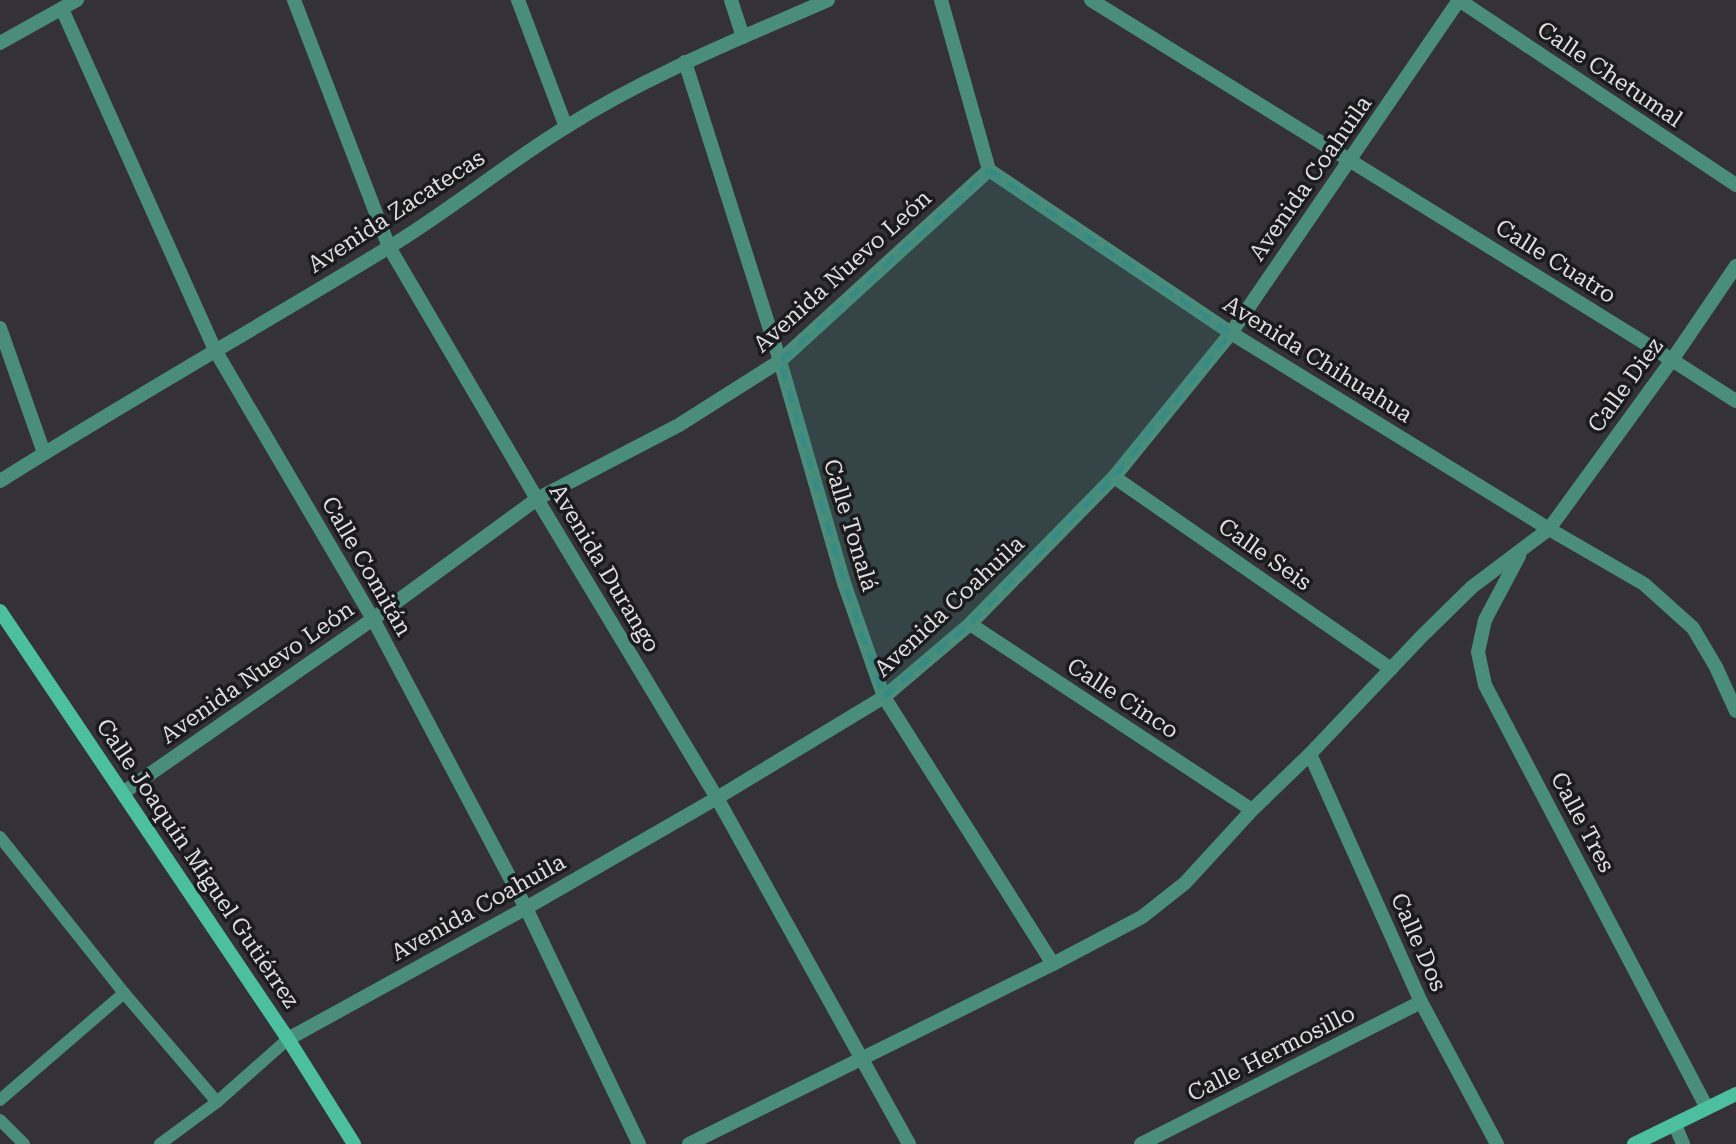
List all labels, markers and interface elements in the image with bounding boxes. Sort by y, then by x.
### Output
street label: Calle Chetumal [1532,16,1687,133]
street label: Avenida Coahuila [1243,90,1378,266]
street label: Avenida Zacatecas [303,144,490,279]
street label: Avenida Nuevo León [748,184,937,358]
street label: Calle Cuatro [1491,214,1621,309]
street label: Avenida Chihuahua [1218,290,1418,429]
street label: Calle Diez [1582,333,1669,438]
street label: Calle Tonalá [818,456,884,595]
street label: Avenida Durango [544,479,665,657]
street label: Calle Comitán [316,492,417,641]
street label: Calle Seis [1213,513,1316,596]
street label: Avenida Coahuila [869,530,1030,683]
street label: Avenida Nuevo León [155,595,359,749]
street label: Calle Cinco [1062,652,1184,744]
street label: Calle Joaquín Miguel Gutiérrez [91,714,305,1013]
street label: Calle Tres [1545,768,1620,877]
street label: Avenida Coahuila [386,848,570,966]
street label: Calle Dos [1385,889,1452,996]
street label: Calle Hermosillo [1183,1000,1359,1107]

